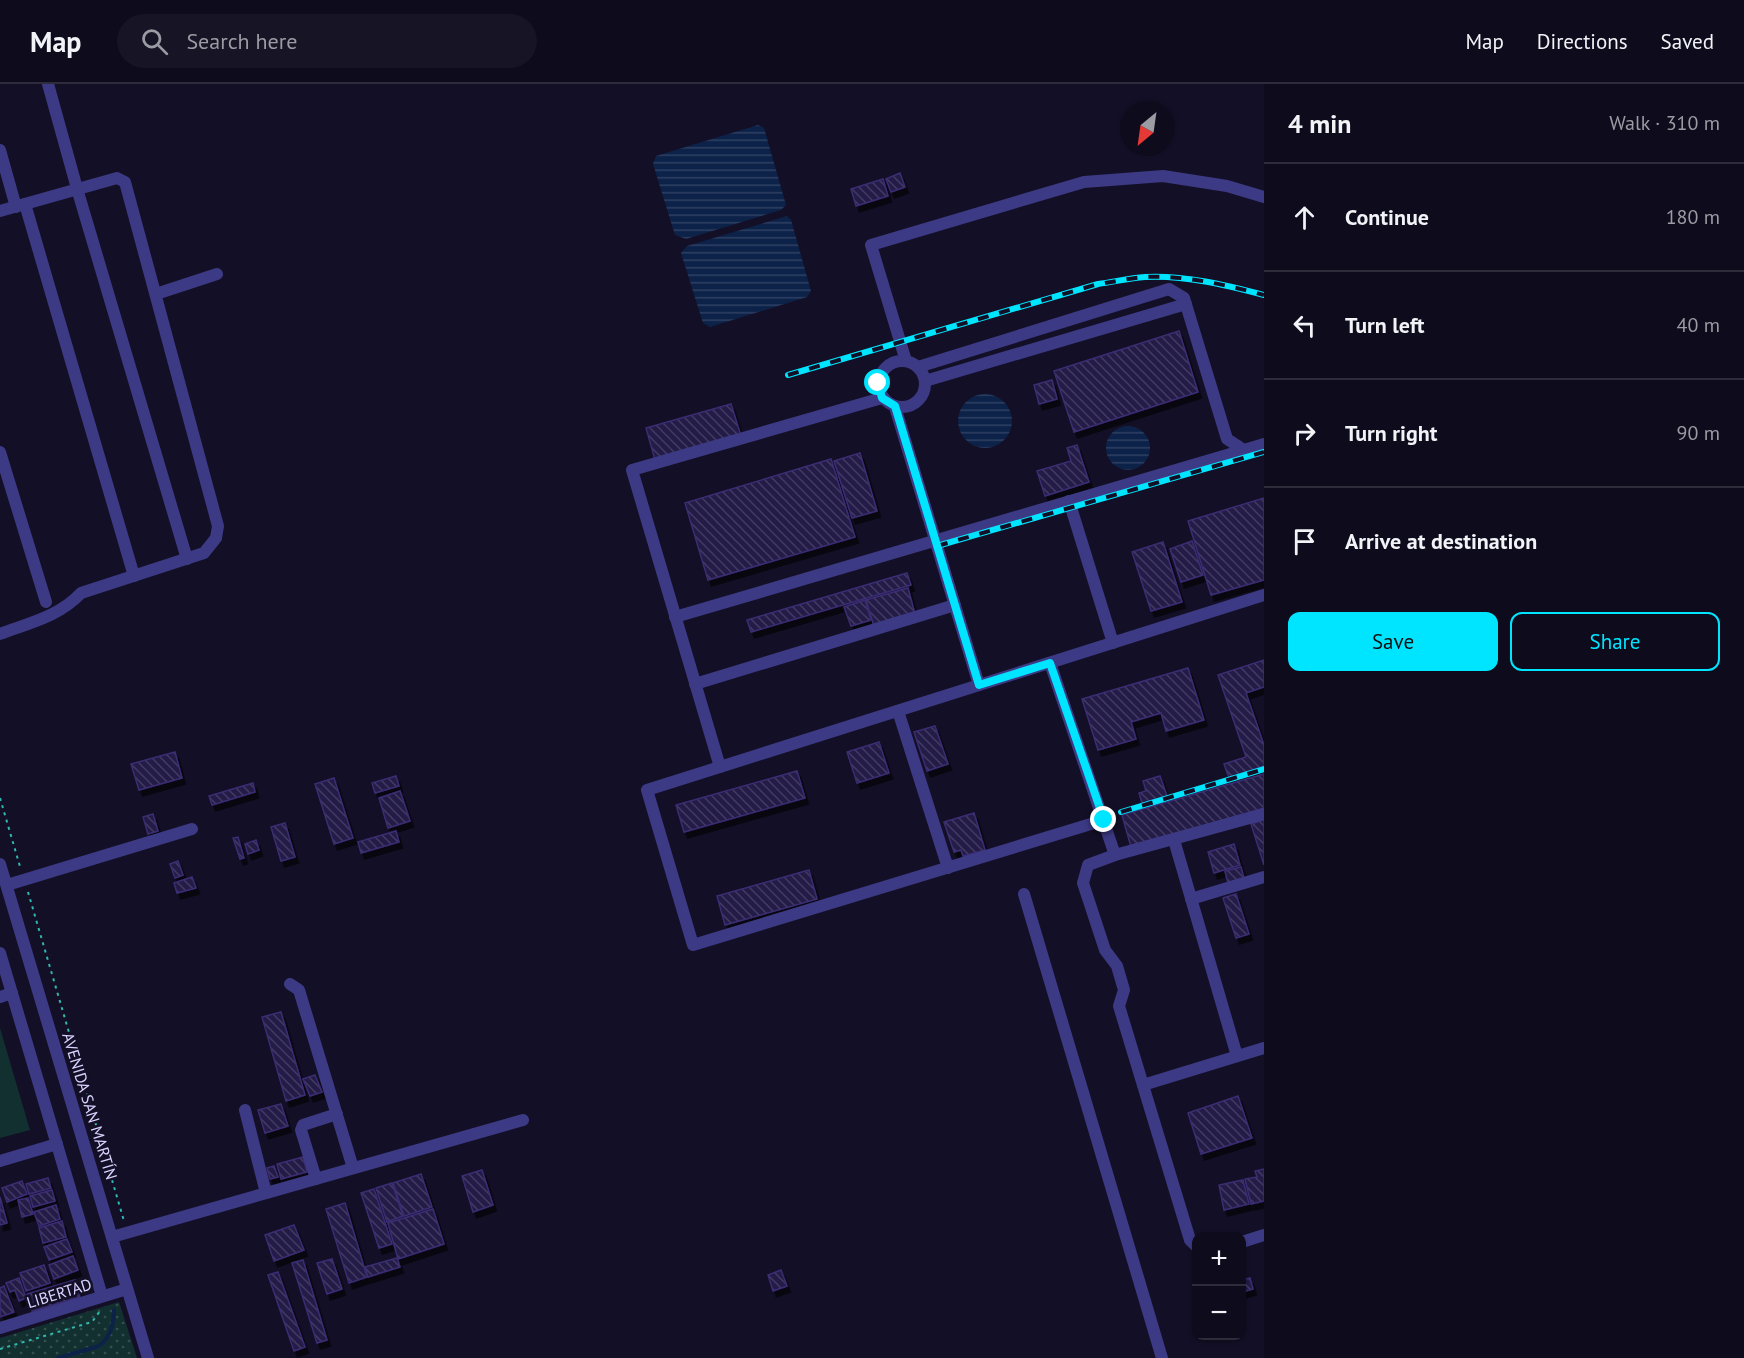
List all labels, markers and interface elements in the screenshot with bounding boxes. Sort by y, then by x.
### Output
search box [117,14,537,68]
text: Map [30,23,81,60]
icon: search [138,25,171,58]
text: Search here [186,27,297,55]
text: Map [1465,28,1504,55]
text: Directions [1537,28,1628,55]
text: Saved [1661,28,1714,55]
north arrow [1120,102,1174,156]
text: 4 min [1288,107,1351,140]
text: Walk · 310 m [1609,110,1720,136]
icon: ahead [1288,201,1321,234]
text: Continue [1345,203,1429,231]
text: 180 m [1666,204,1720,230]
icon: left [1288,309,1321,342]
text: Turn left [1345,311,1425,339]
text: 40 m [1677,312,1720,338]
route start [864,369,890,395]
icon: right [1288,417,1321,450]
text: Turn right [1345,419,1437,447]
text: 90 m [1677,420,1720,446]
icon: arrive [1288,525,1321,558]
text: Arrive at destination [1345,527,1537,555]
button: Save [1288,612,1498,671]
button: Share [1510,612,1720,671]
route end [1090,806,1116,832]
street label: AVENIDA SAN MARTÍN [58,1030,122,1182]
map controls [1192,1232,1246,1340]
button: + [1192,1232,1246,1286]
street label: LIBERTAD [24,1274,94,1312]
button: − [1192,1286,1246,1340]

